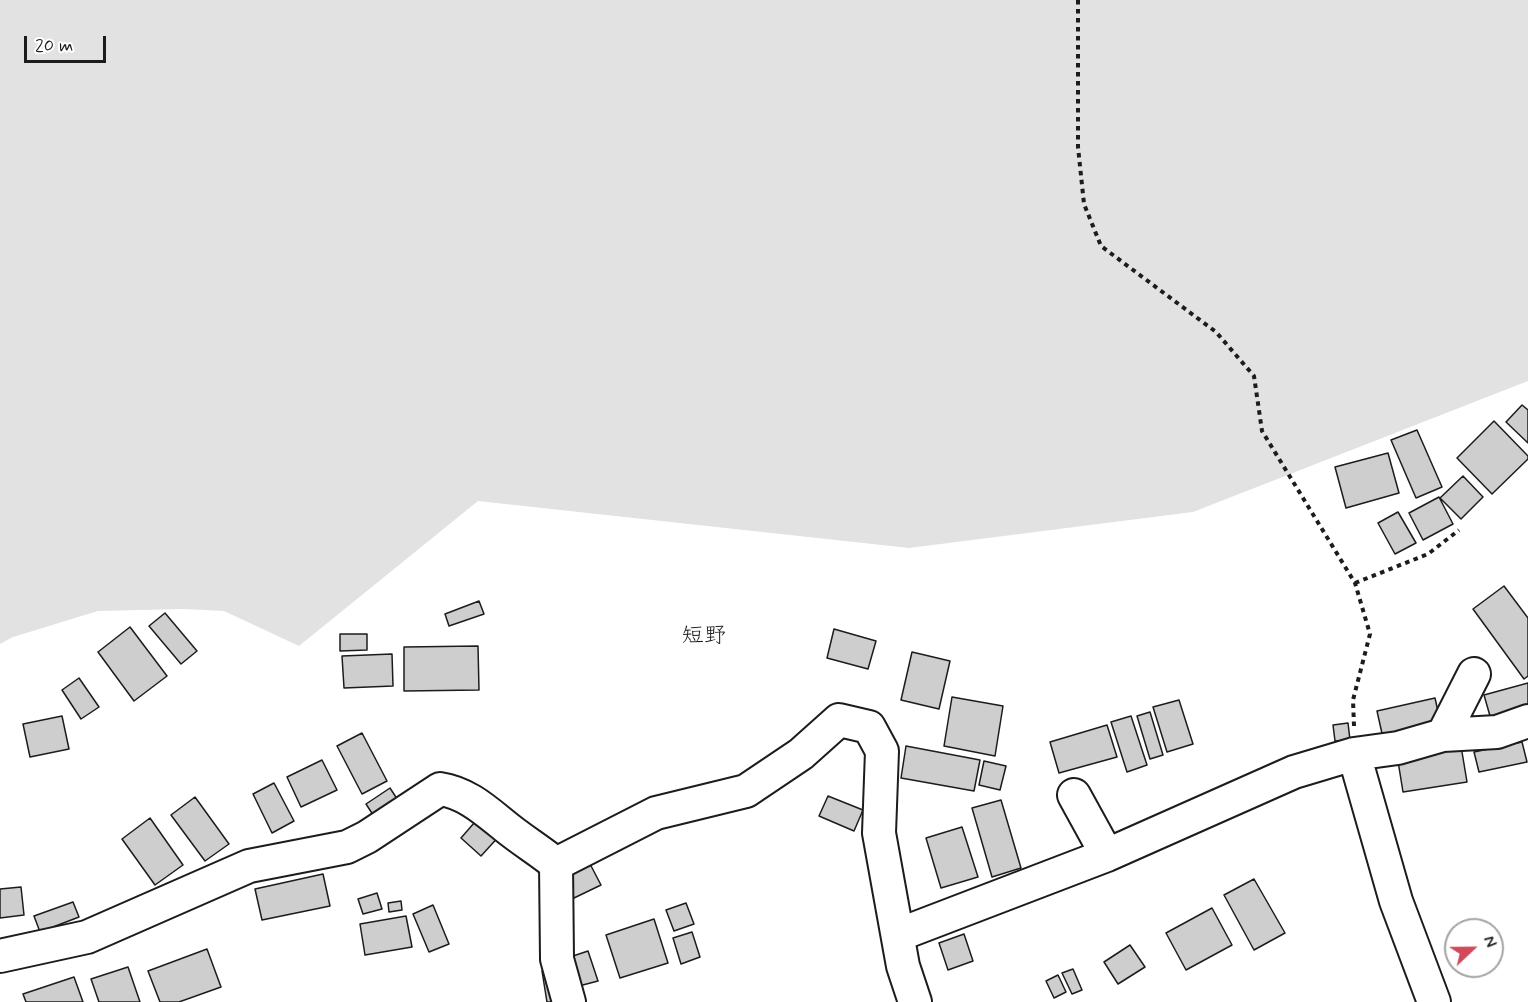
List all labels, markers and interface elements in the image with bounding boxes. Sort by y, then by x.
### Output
scale bar [27,24,110,62]
text: 20 m [35,34,73,58]
district label: 短野 [682,624,726,650]
north arrow [1444,918,1504,978]
text: N [1478,933,1501,951]

